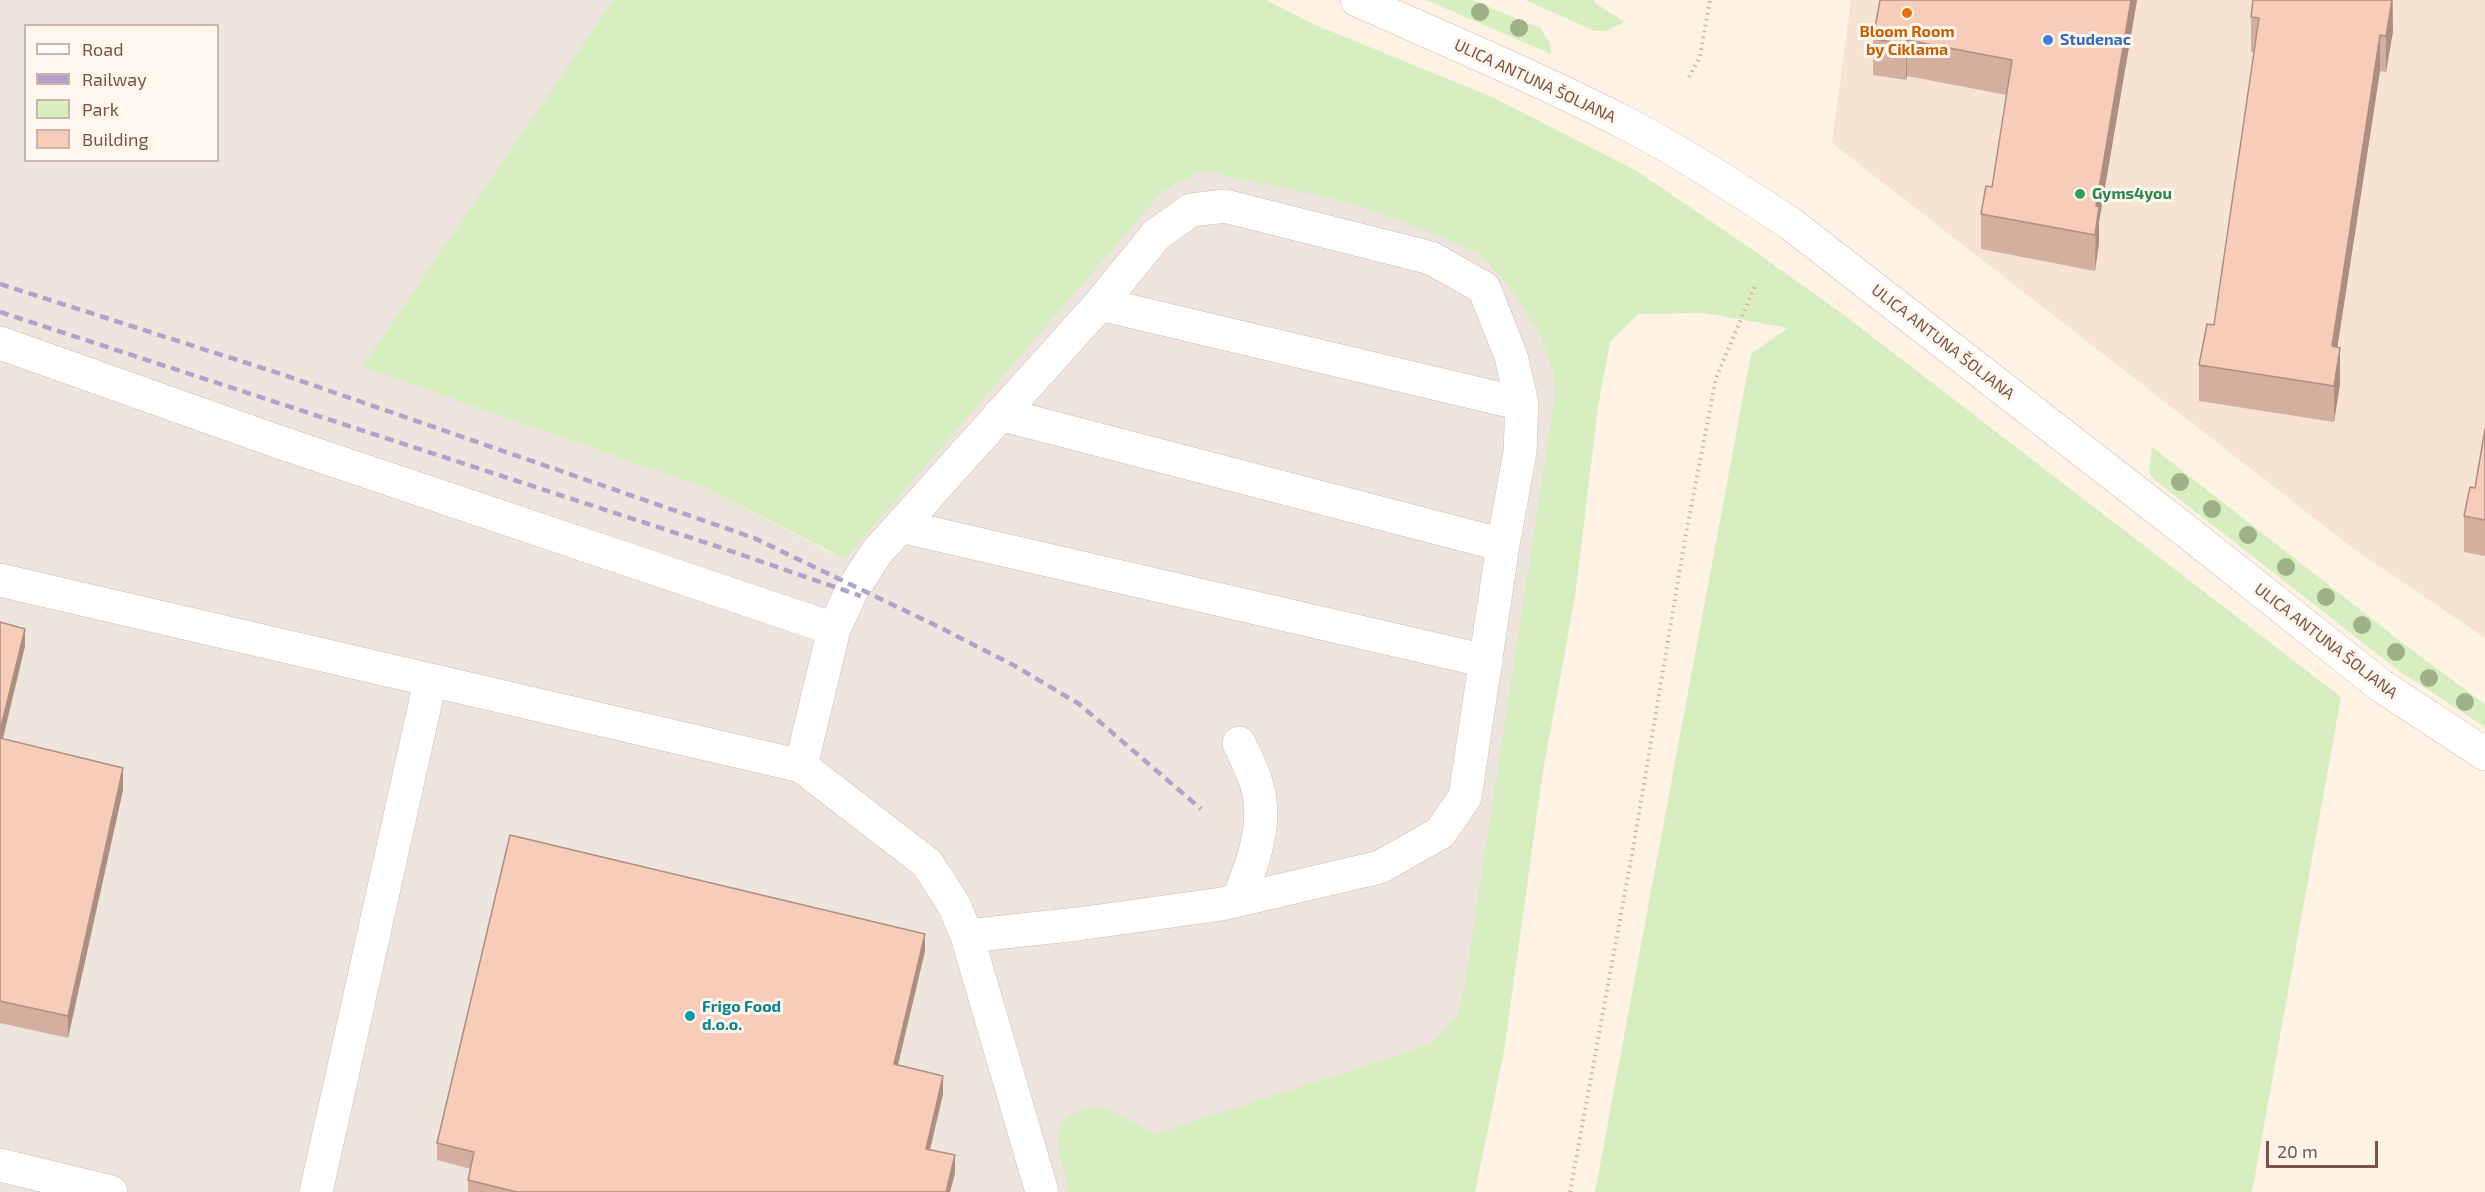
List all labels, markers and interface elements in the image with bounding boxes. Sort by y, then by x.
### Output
marker: Bloom Room by Ciklama [1900,6,1914,20]
place label: Bloom Room by Ciklama [1859,22,1955,60]
legend [24,24,219,162]
place label: Studenac [2060,30,2131,50]
marker: Studenac [2041,33,2055,47]
street label: ULICA ANTUNA ŠOLJANA [1451,35,1619,127]
text: Road [82,38,123,60]
text: Railway [82,68,147,90]
text: Park [82,98,119,120]
text: Building [82,128,149,150]
place label: Gyms4you [2092,184,2172,204]
marker: Gyms4you [2073,187,2087,201]
street label: ULICA ANTUNA ŠOLJANA [1868,280,2018,404]
street label: ULICA ANTUNA ŠOLJANA [2251,579,2401,703]
place label: Frigo Food d.o.o. [702,997,781,1035]
marker: Frigo Food d.o.o. [683,1009,697,1023]
scale bar [2269,1129,2382,1167]
text: 20 m [2277,1140,2318,1162]

